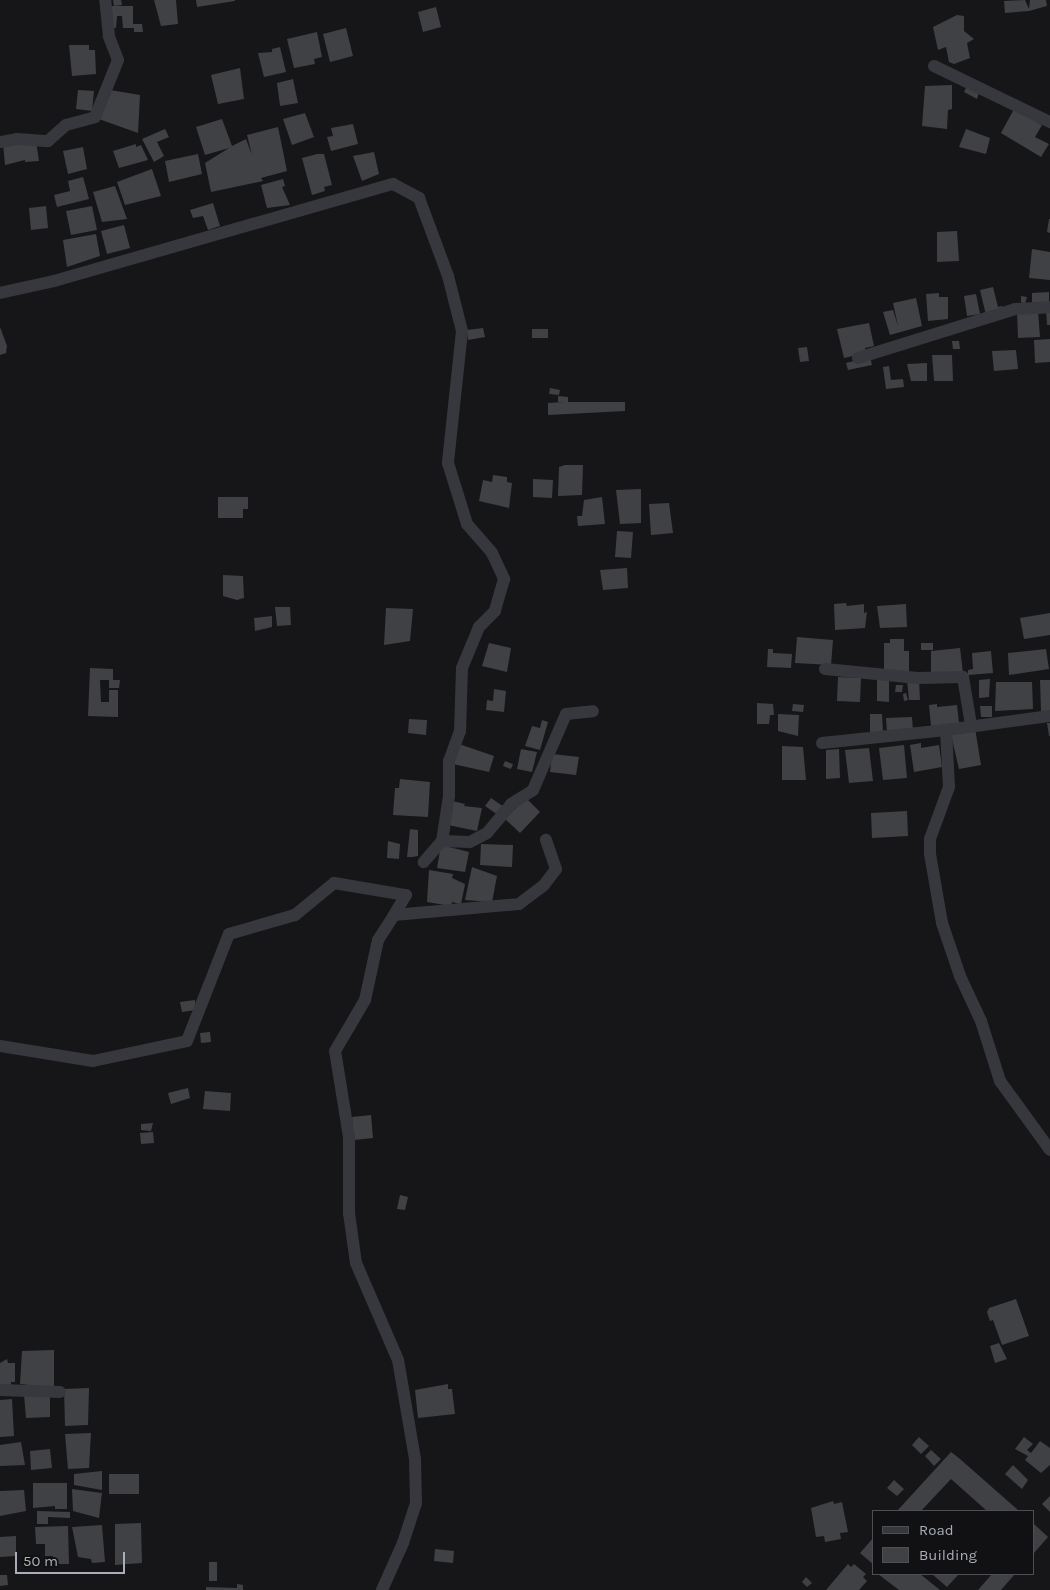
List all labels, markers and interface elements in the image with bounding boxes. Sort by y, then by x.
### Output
legend [872,1510,1035,1575]
text: Road [919,1521,954,1539]
scale bar [18,1542,128,1574]
text: Building [919,1546,977,1564]
text: 50 m [23,1552,58,1570]

